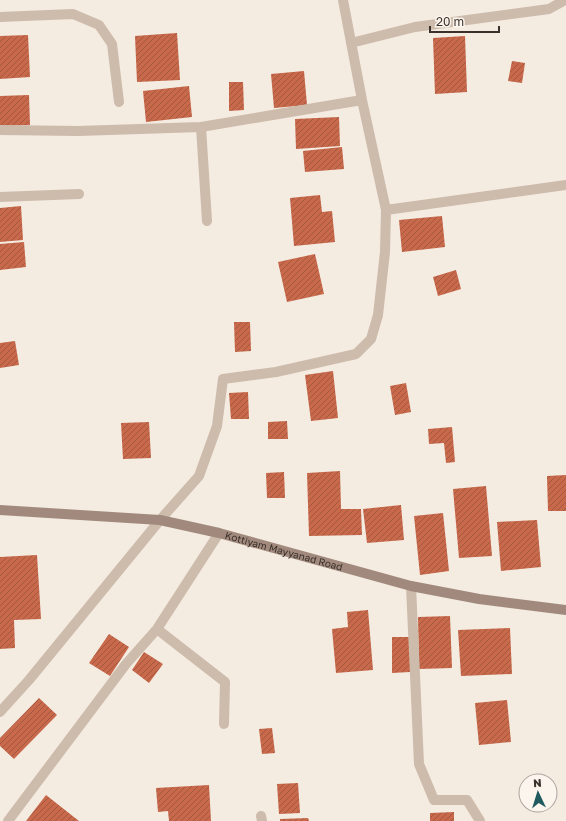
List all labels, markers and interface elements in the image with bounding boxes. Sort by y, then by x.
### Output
scale bar [430,8,499,34]
text: 20 m [436,14,464,29]
street label: Kottiyam Mayyanad Road [224,529,344,573]
north arrow [518,773,558,813]
text: N [533,776,542,789]

